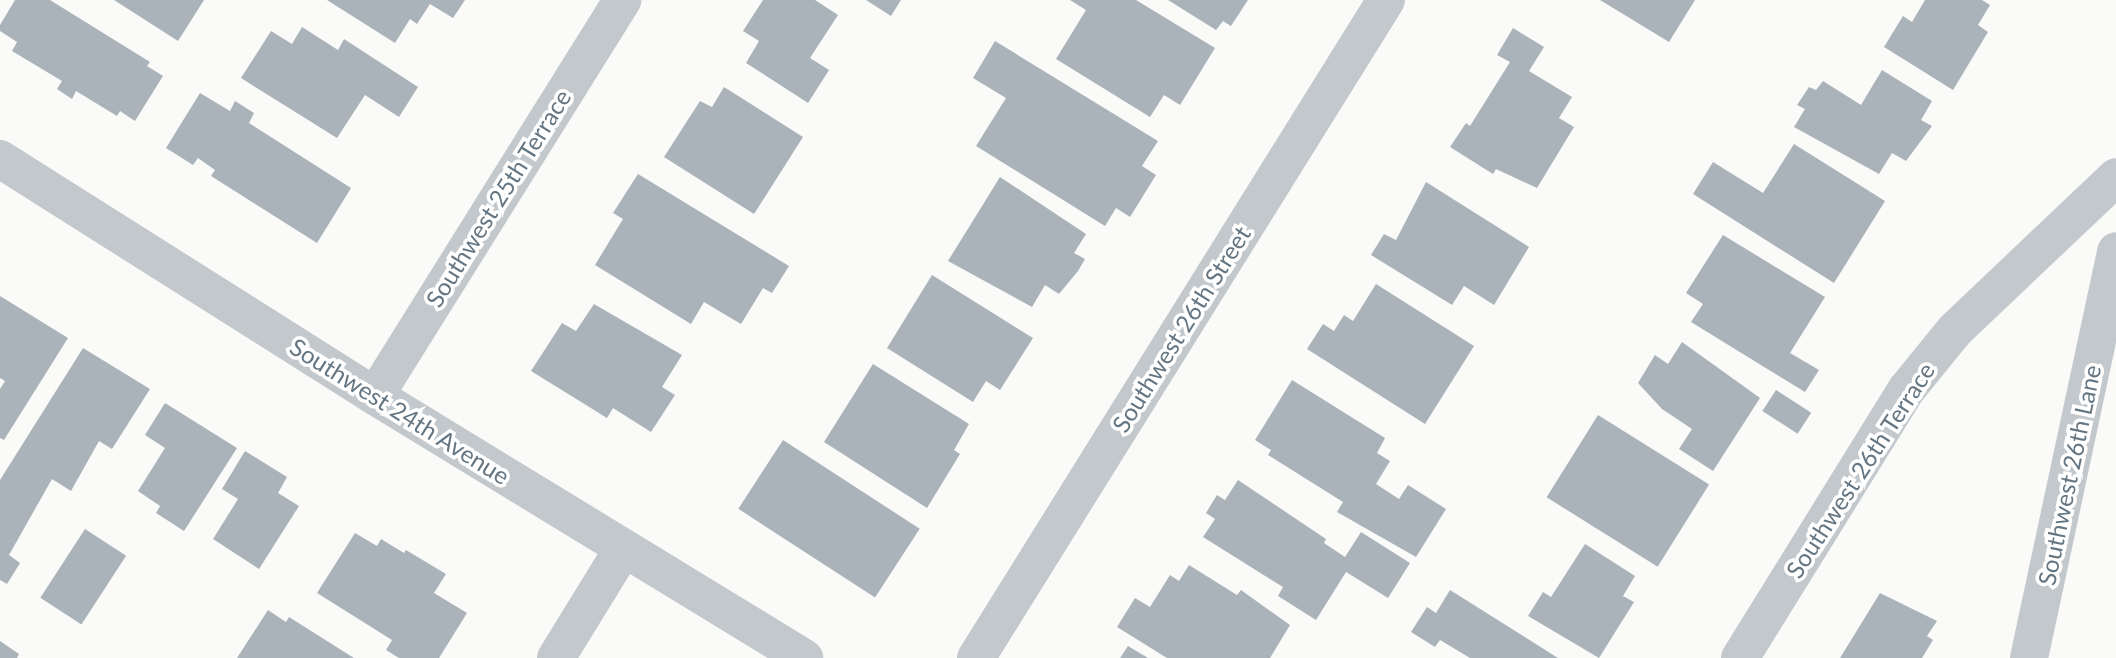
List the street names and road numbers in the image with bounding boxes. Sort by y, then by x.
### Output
street label: Southwest 25th Terrace [419,84,577,312]
street label: Southwest 26th Street [1106,221,1256,437]
street label: Southwest 24th Avenue [285,332,515,490]
street label: Southwest 26th Terrace [1779,357,1941,583]
street label: Southwest 26th Lane [2032,362,2106,588]

